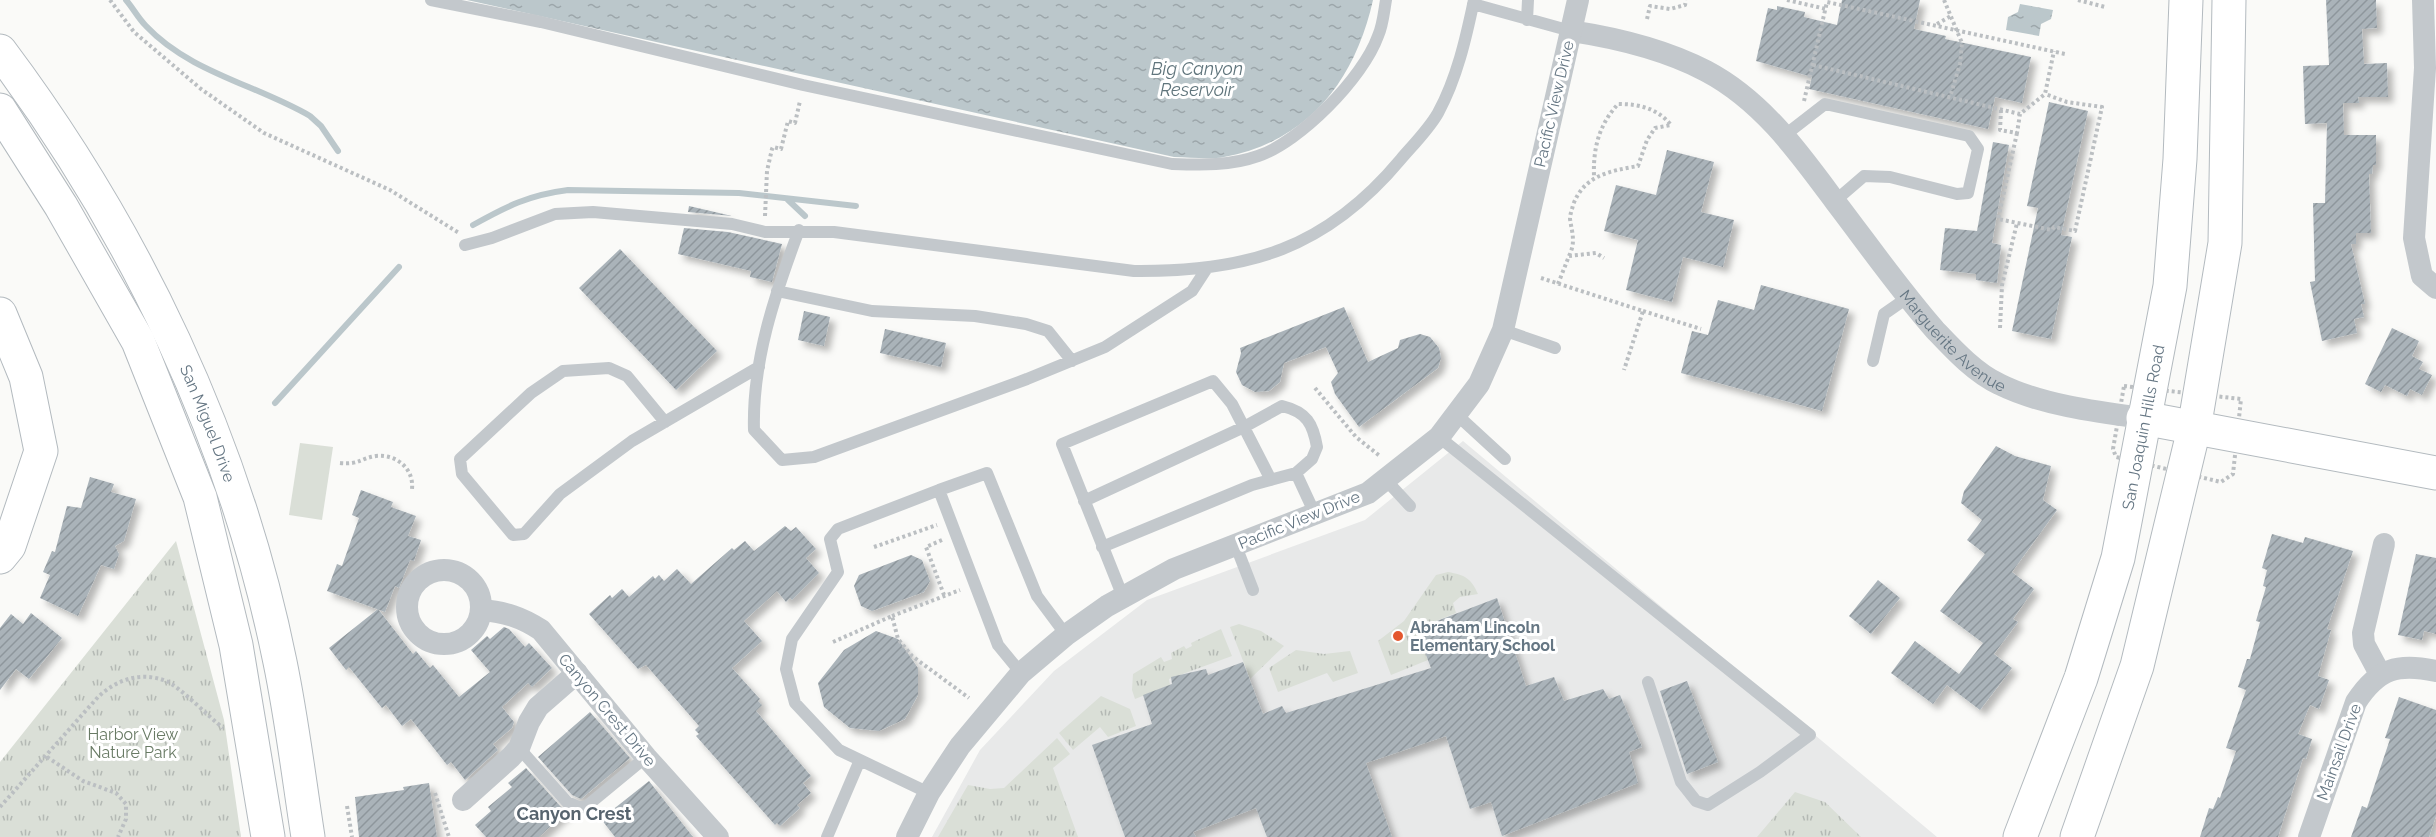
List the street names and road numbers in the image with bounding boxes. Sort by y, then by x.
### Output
street label: Pacific View Drive [1530,39,1578,169]
street label: Marguerite Avenue [1896,286,2009,395]
street label: San Joaquin Hills Road [2118,343,2168,511]
street label: San Miguel Drive [176,362,240,485]
street label: Pacific View Drive [1235,487,1363,553]
street label: Canyon Crest Drive [554,650,660,770]
street label: Mainsail Drive [2313,701,2365,803]

